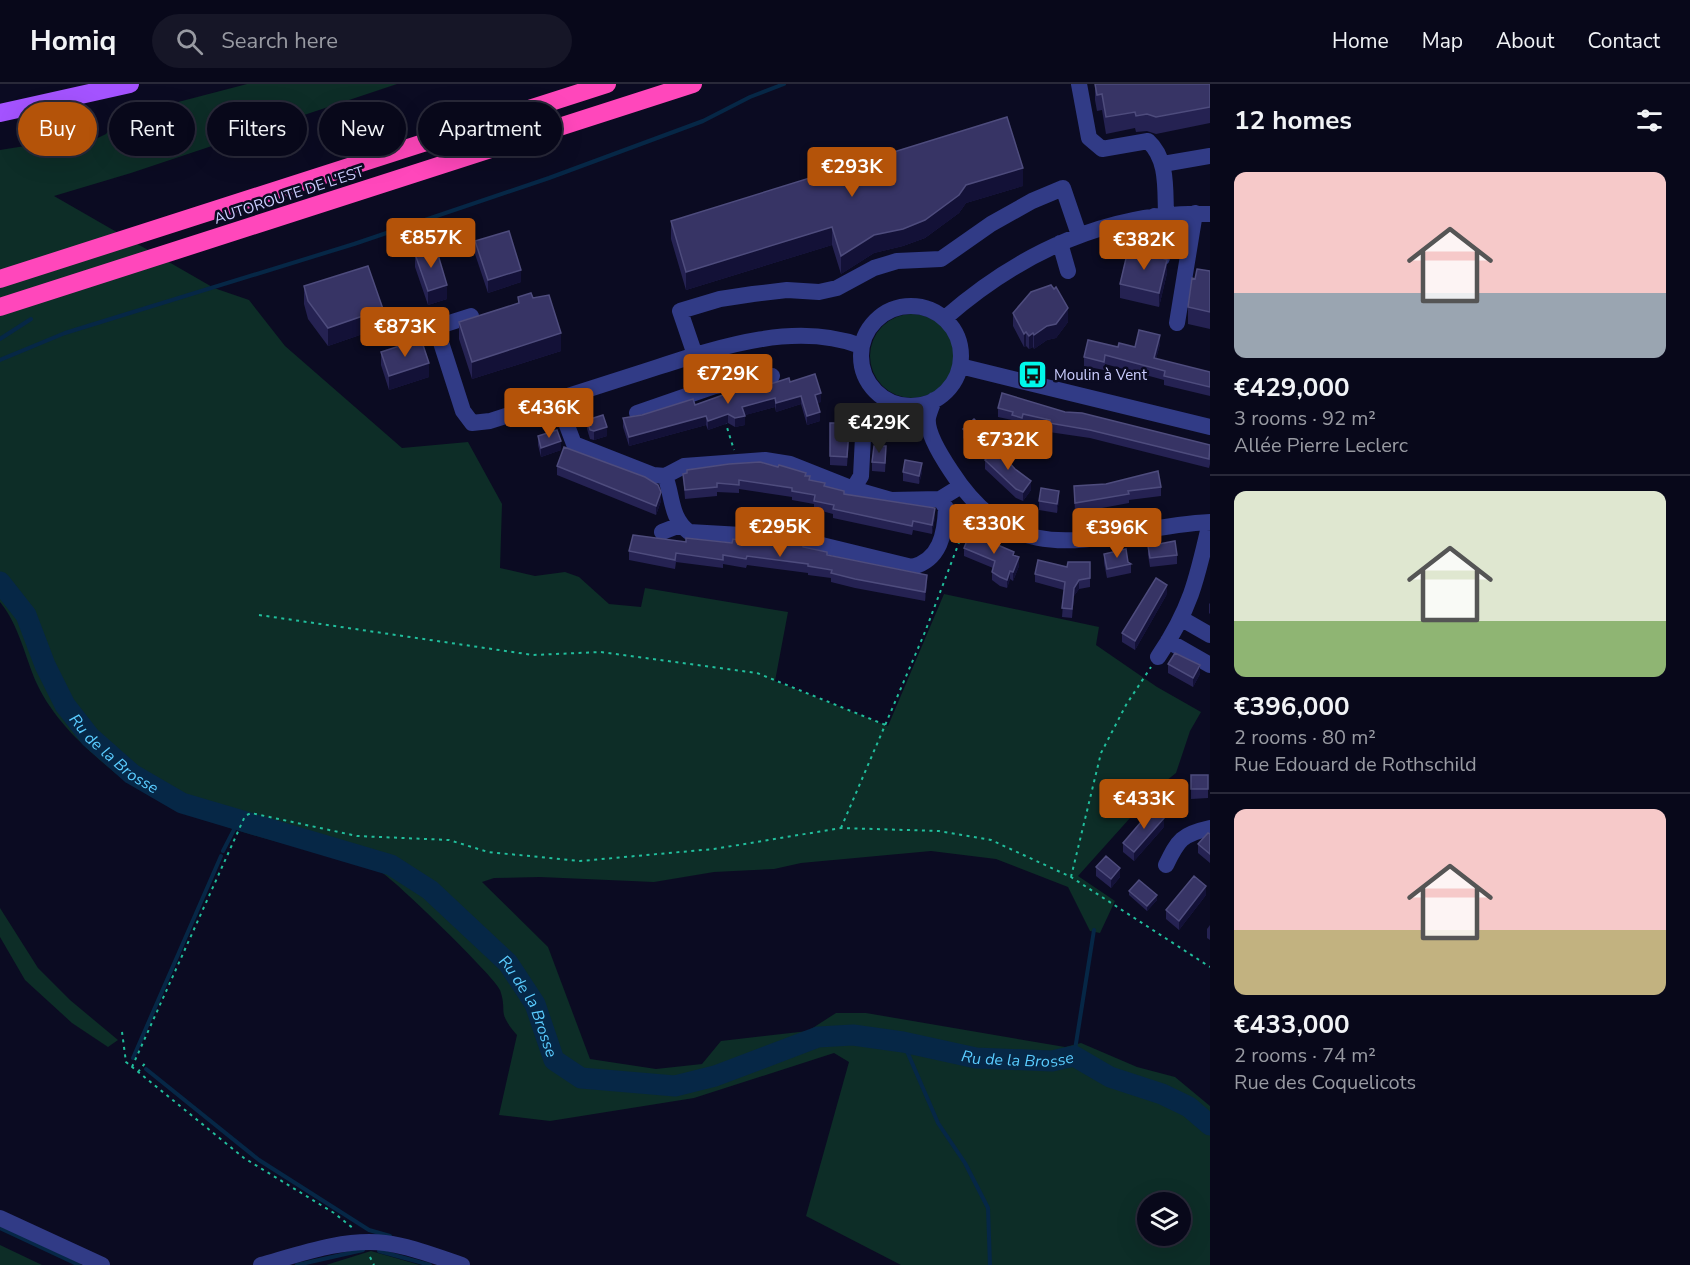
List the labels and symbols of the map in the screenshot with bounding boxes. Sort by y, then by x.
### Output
pin: €293K [810,147,894,198]
street label: AUTOROUTE DE L’EST [211,161,367,229]
pin: €857K [389,218,473,269]
pin: €382K [1102,220,1186,271]
pin: €873K [363,307,447,358]
pin: €729K [686,354,770,405]
bus stop icon: Moulin à Vent [1017,359,1049,391]
place label: Moulin à Vent [1054,365,1148,385]
pin: €436K [507,388,591,439]
pin: €429K [837,403,921,454]
pin: €732K [966,420,1050,471]
pin: €330K [952,504,1036,555]
pin: €295K [738,507,822,558]
pin: €396K [1075,508,1159,559]
water label: Ru de la Brosse [64,710,163,799]
pin: €433K [1102,779,1186,830]
water label: Ru de la Brosse [494,950,562,1061]
water label: Ru de la Brosse [959,1045,1076,1073]

